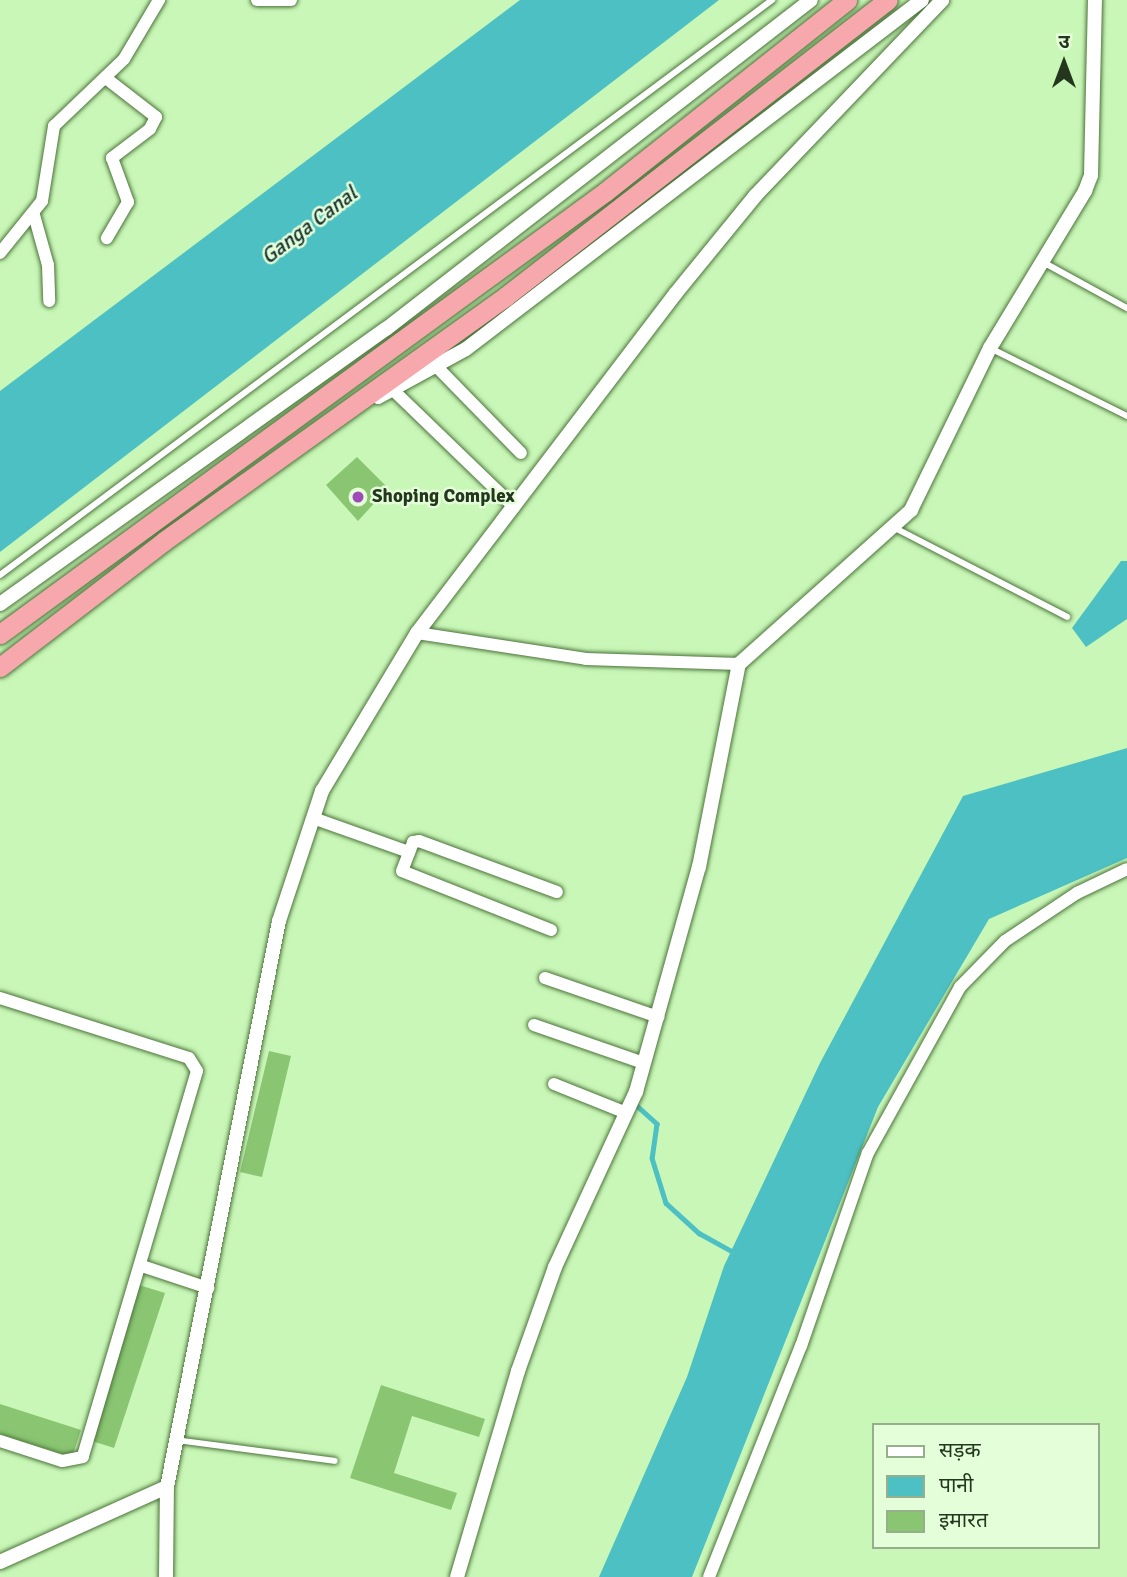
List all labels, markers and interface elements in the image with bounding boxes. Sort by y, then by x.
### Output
north arrow [1029,28,1099,98]
text: उ [1058,30,1070,54]
water label: Ganga Canal [256,181,362,269]
place label: Shoping Complex [372,486,515,508]
marker: Shoping Complex [350,489,366,505]
legend [872,1423,1099,1549]
text: सड़क [939,1437,981,1463]
text: पानी [939,1472,973,1498]
text: इमारत [939,1507,988,1533]

